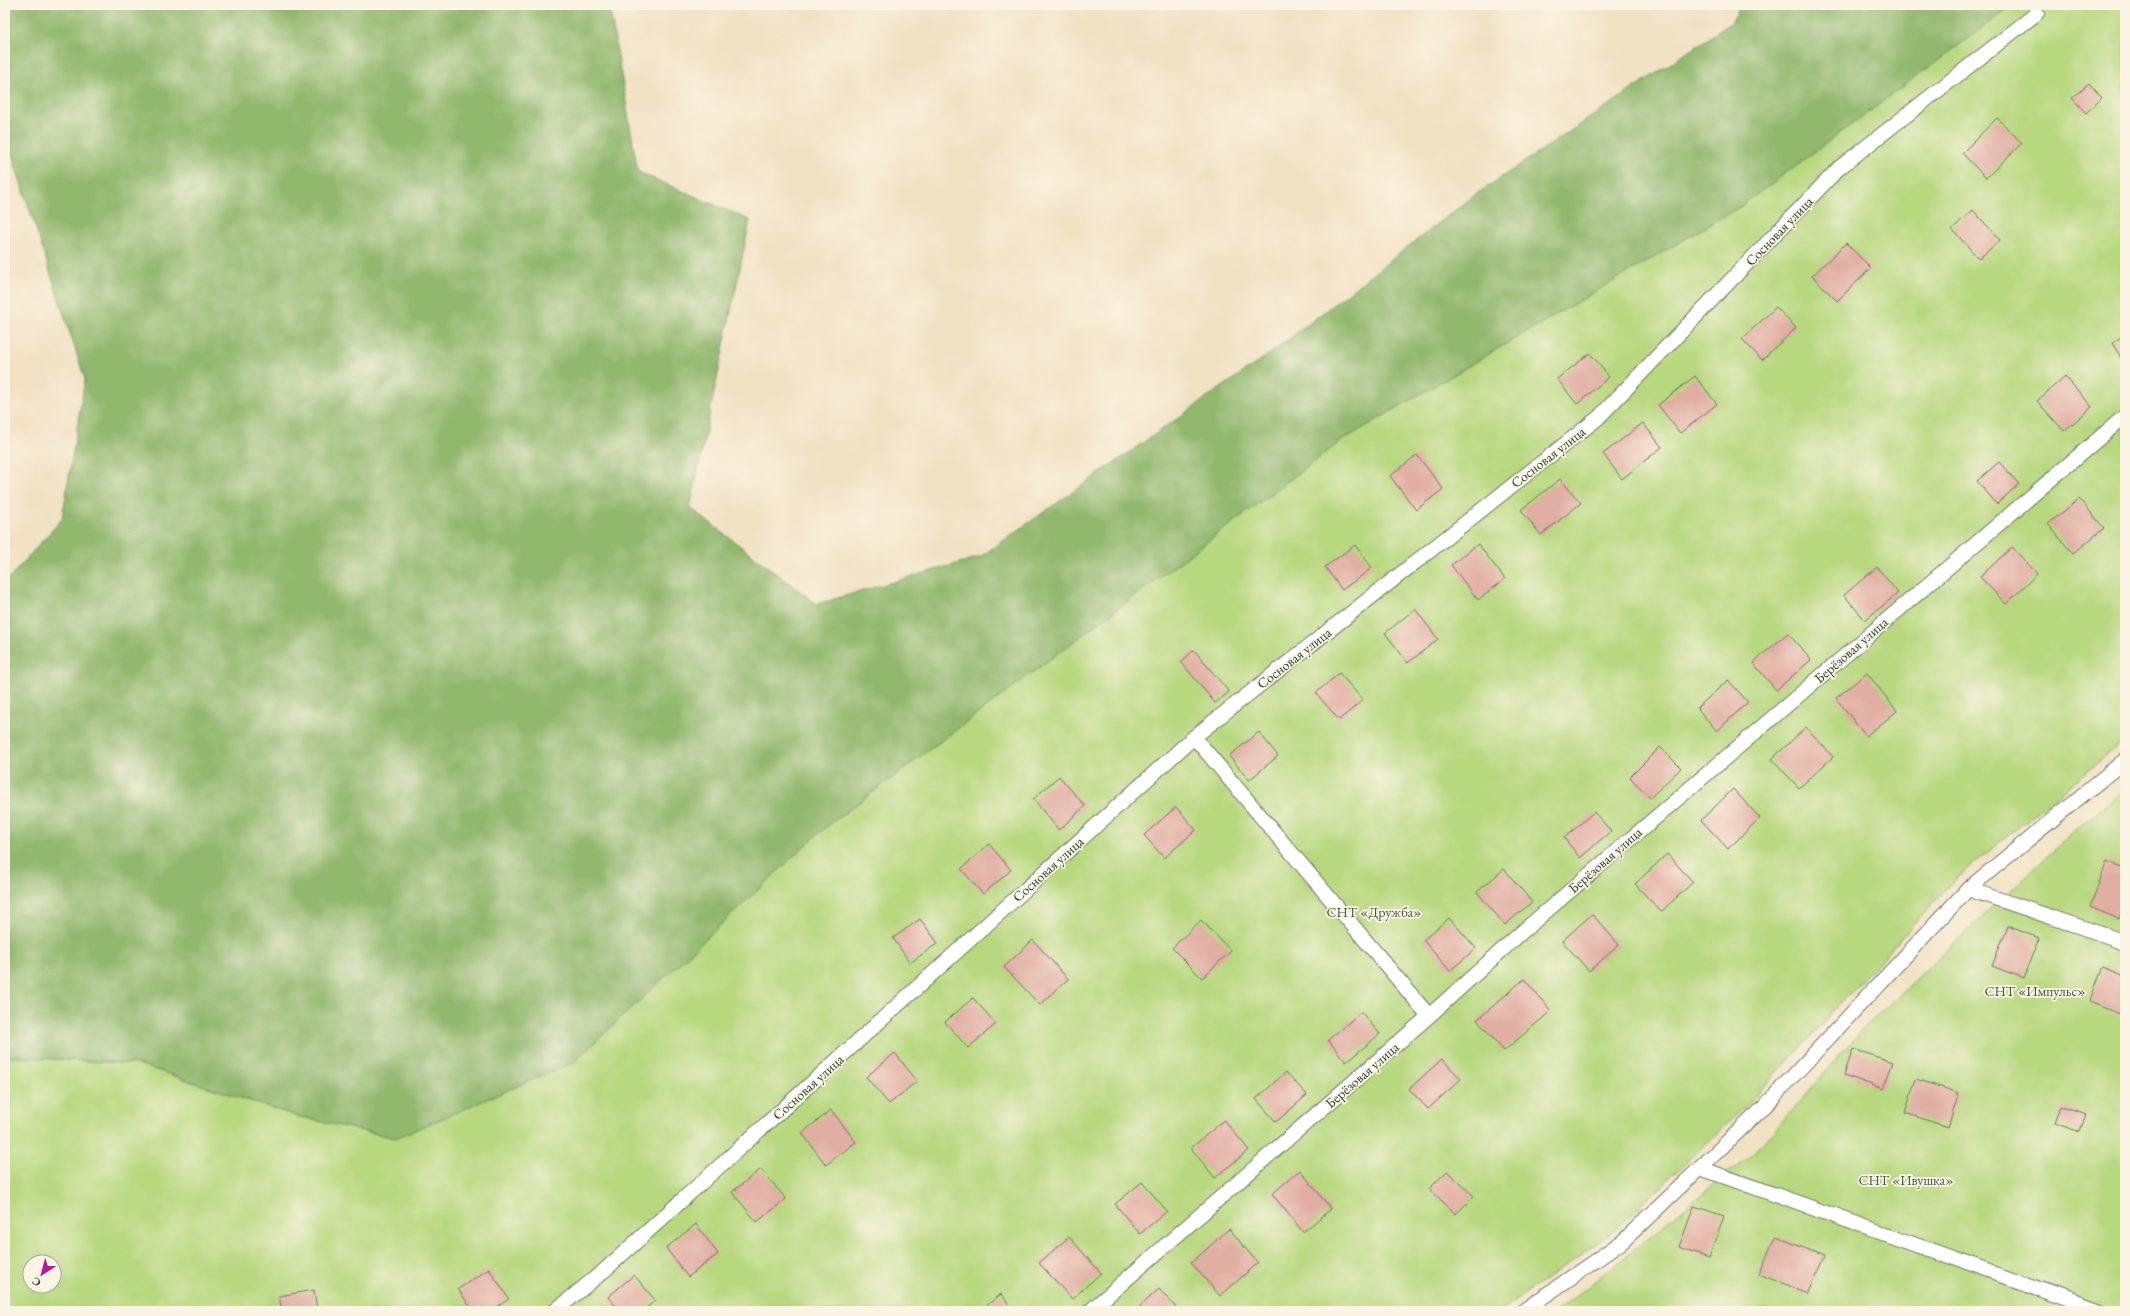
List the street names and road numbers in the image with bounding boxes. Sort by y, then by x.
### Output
street label: Сосновая улица [1741,192,1817,270]
street label: Сосновая улица [1507,422,1589,492]
street label: Берёзовая улица [1810,613,1892,687]
street label: Сосновая улица [1253,623,1335,693]
street label: Берёзовая улица [1564,823,1646,897]
street label: Сосновая улица [1009,832,1088,906]
street label: Берёзовая улица [1321,1038,1403,1112]
street label: Сосновая улица [769,1050,848,1124]

